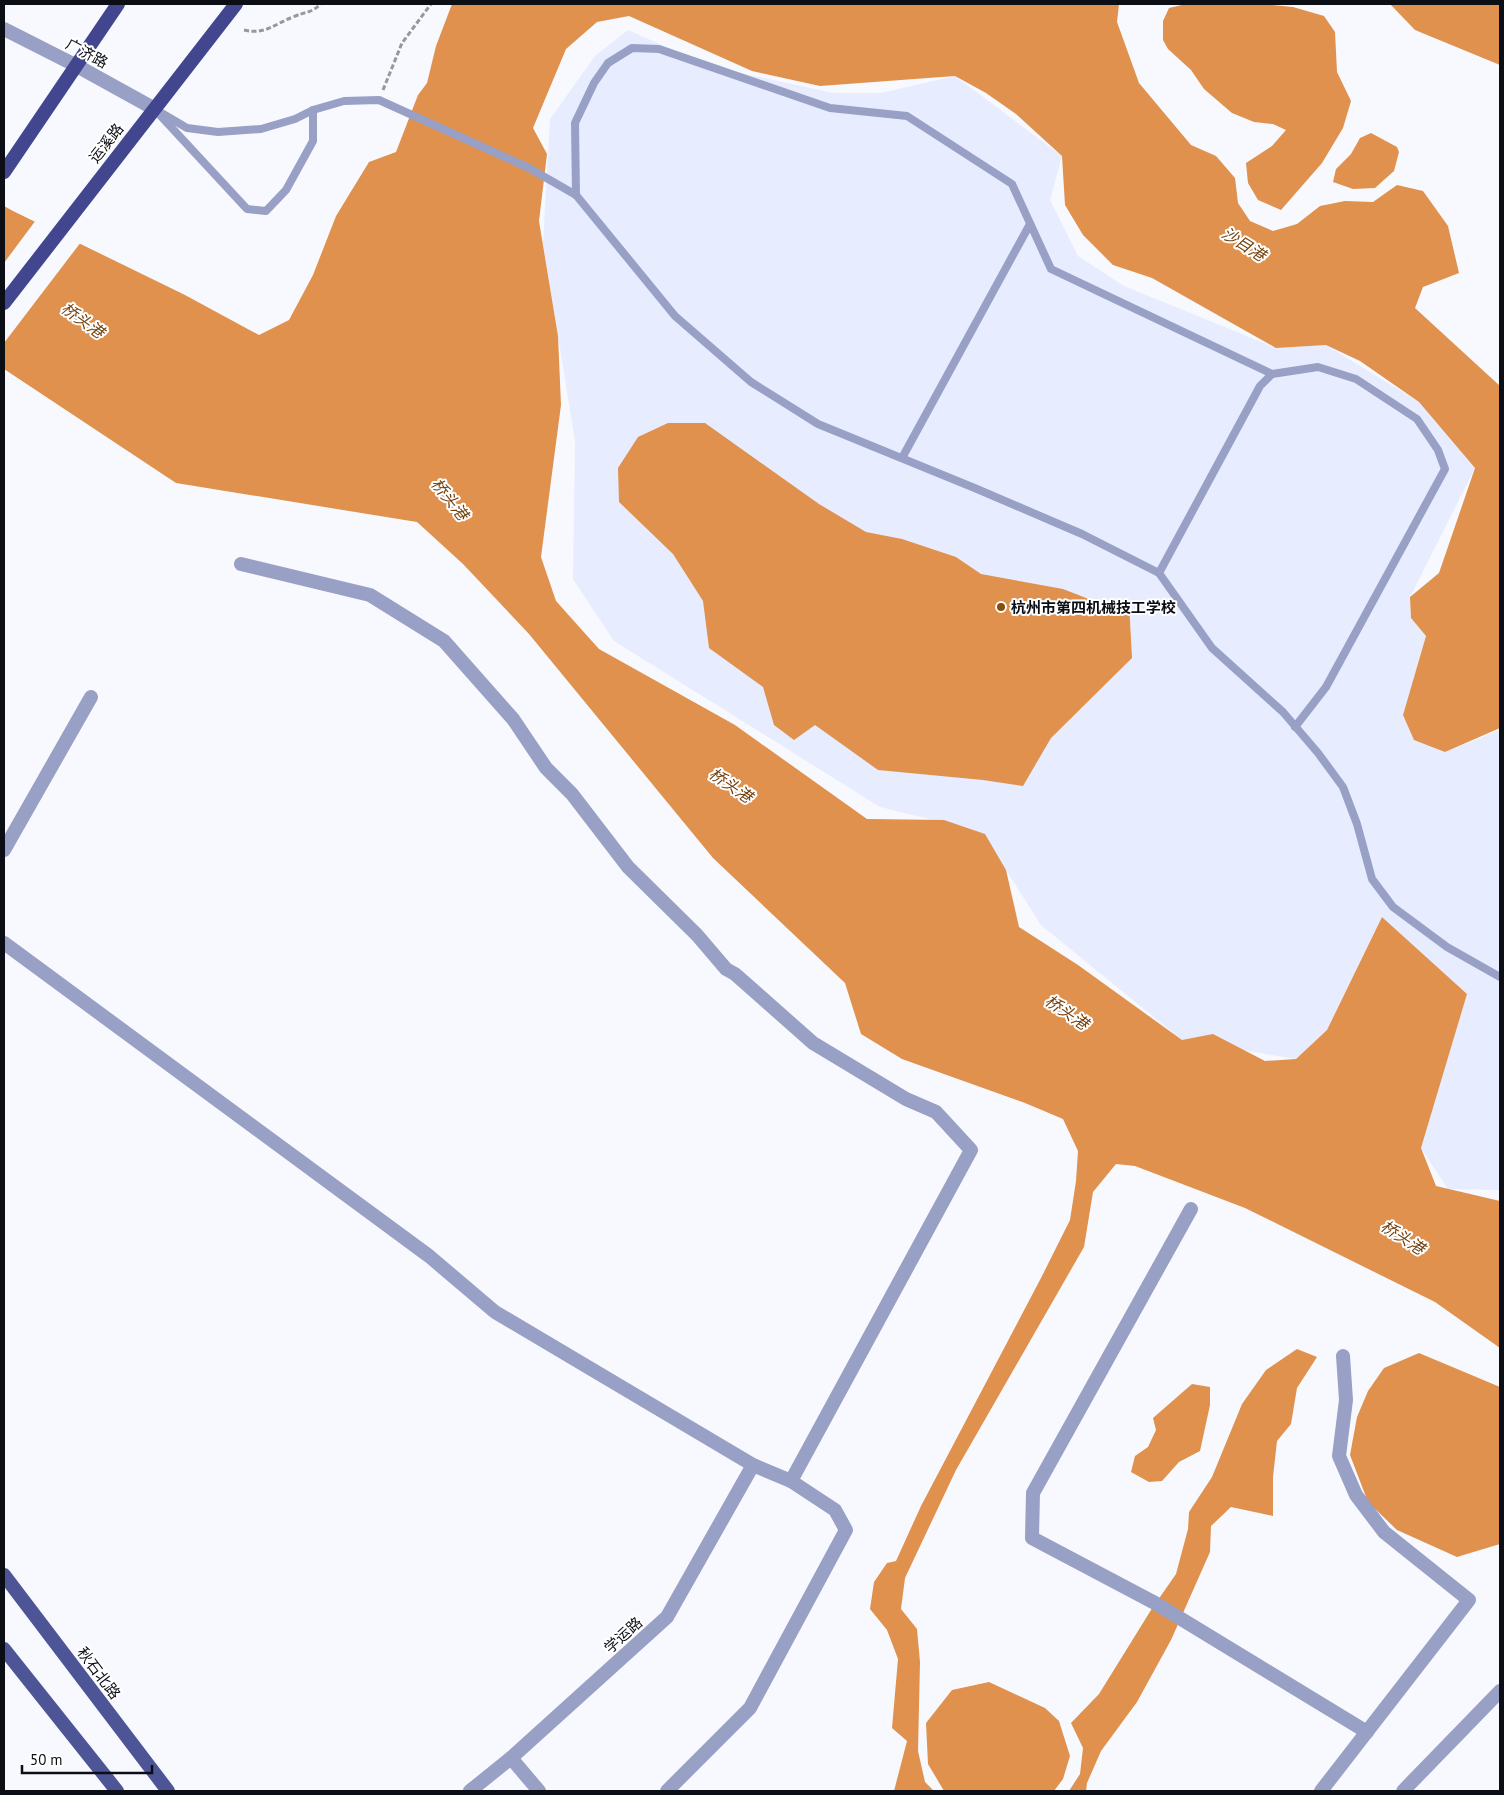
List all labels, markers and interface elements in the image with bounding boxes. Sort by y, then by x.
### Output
street label: 广济路 [63,34,111,72]
street label: 运溪路 [85,119,127,167]
water label: 沙目港 [1218,223,1271,266]
water label: 桥头港 [58,298,110,343]
water label: 桥头港 [427,474,474,525]
place label: 杭州市第四机械技工学校 [1011,598,1176,617]
marker: 杭州市第四机械技工学校 [995,601,1007,613]
water label: 桥头港 [706,763,758,808]
water label: 桥头港 [1042,990,1094,1035]
water label: 桥头港 [1377,1216,1430,1260]
street label: 学运路 [600,1613,646,1657]
street label: 秋石北路 [73,1643,125,1703]
scale bar [22,1742,152,1774]
text: 50 m [30,1750,63,1769]

